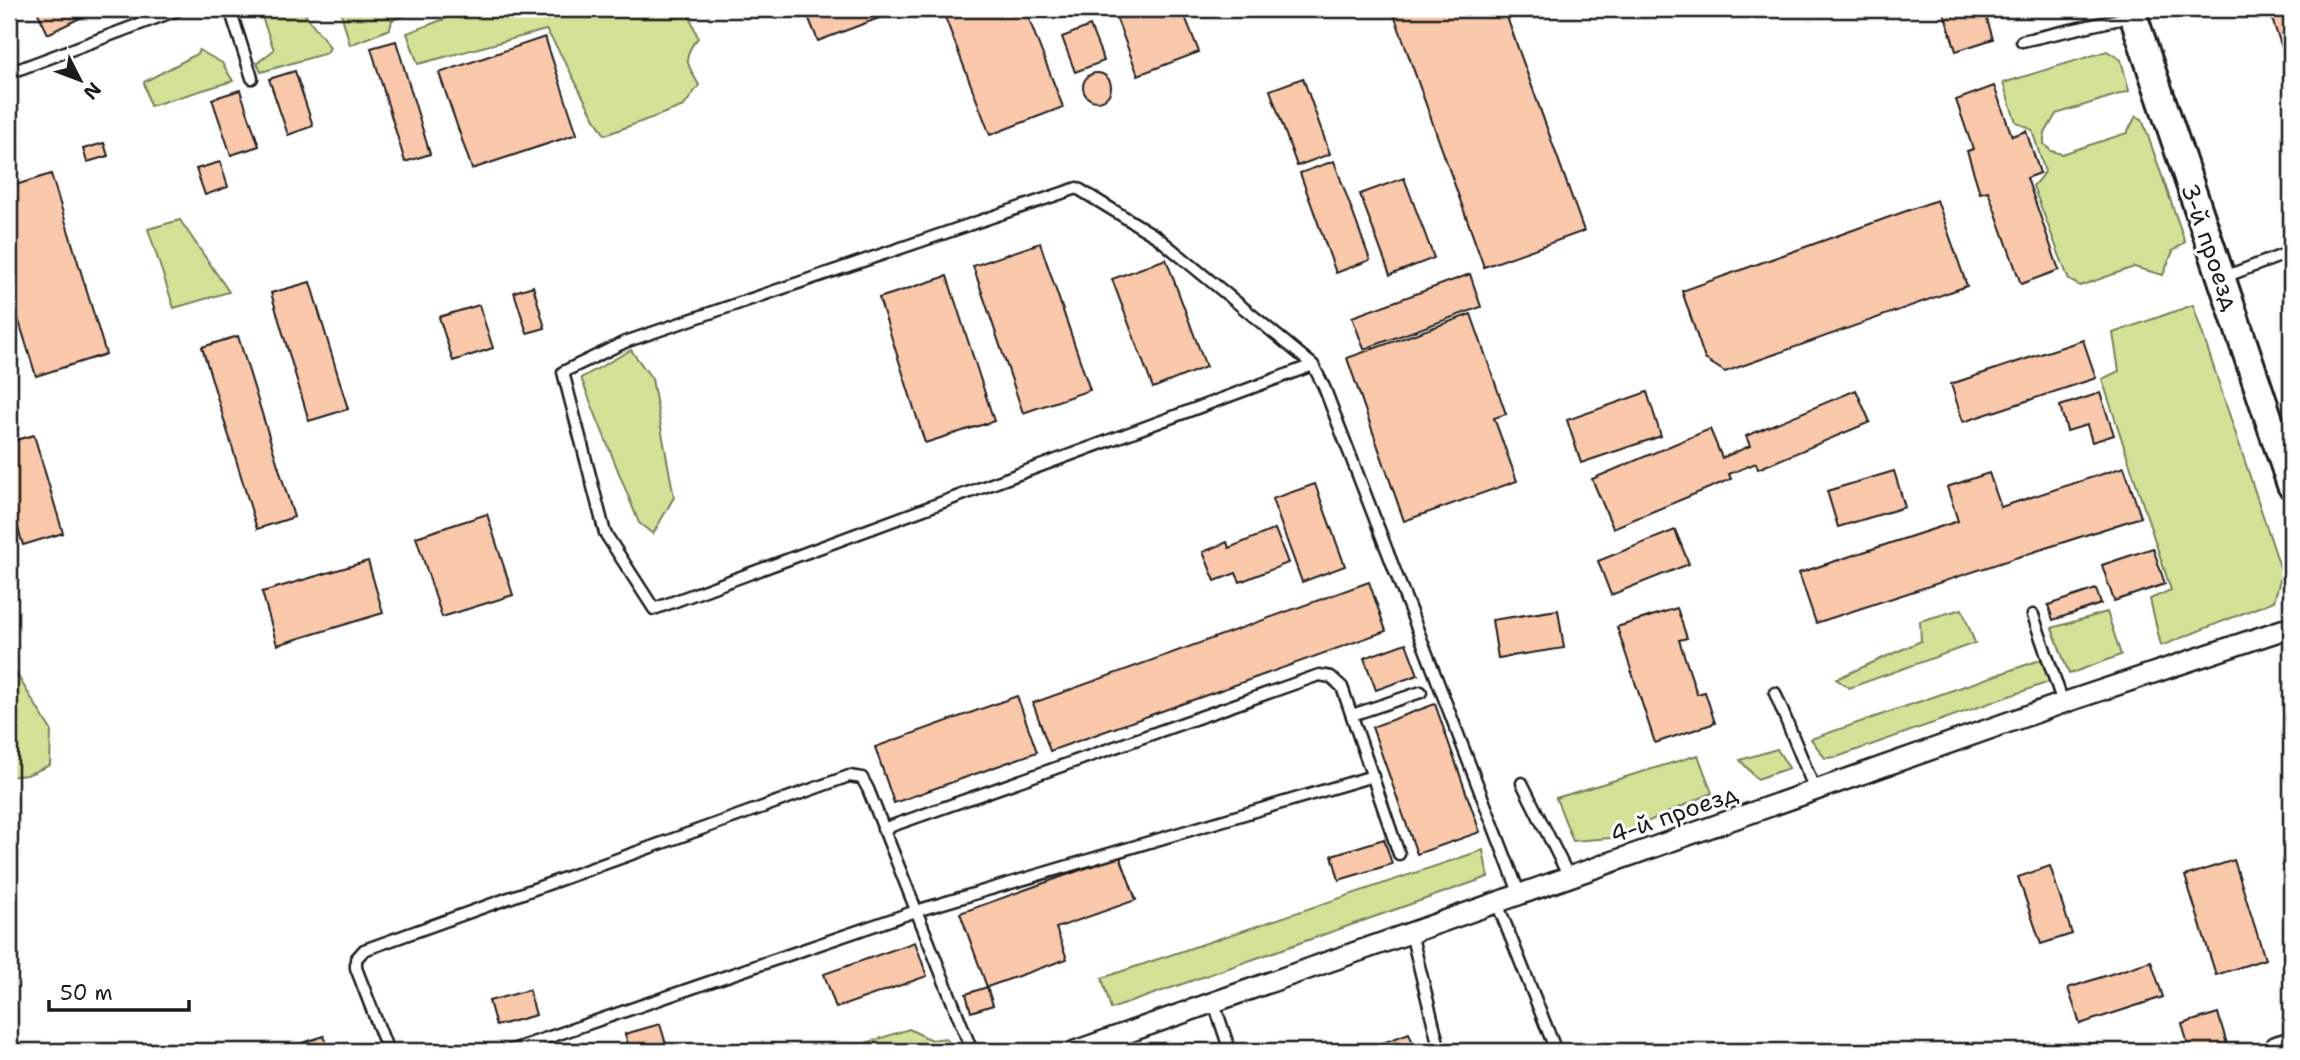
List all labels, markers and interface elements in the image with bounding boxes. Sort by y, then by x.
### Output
north arrow [46,46,116,116]
text: N [78,77,107,105]
street label: 3-й проезд [2173,179,2247,315]
street label: 4-й проезд [1606,777,1742,851]
scale bar [49,969,189,1013]
text: 50 m [60,979,113,1007]

